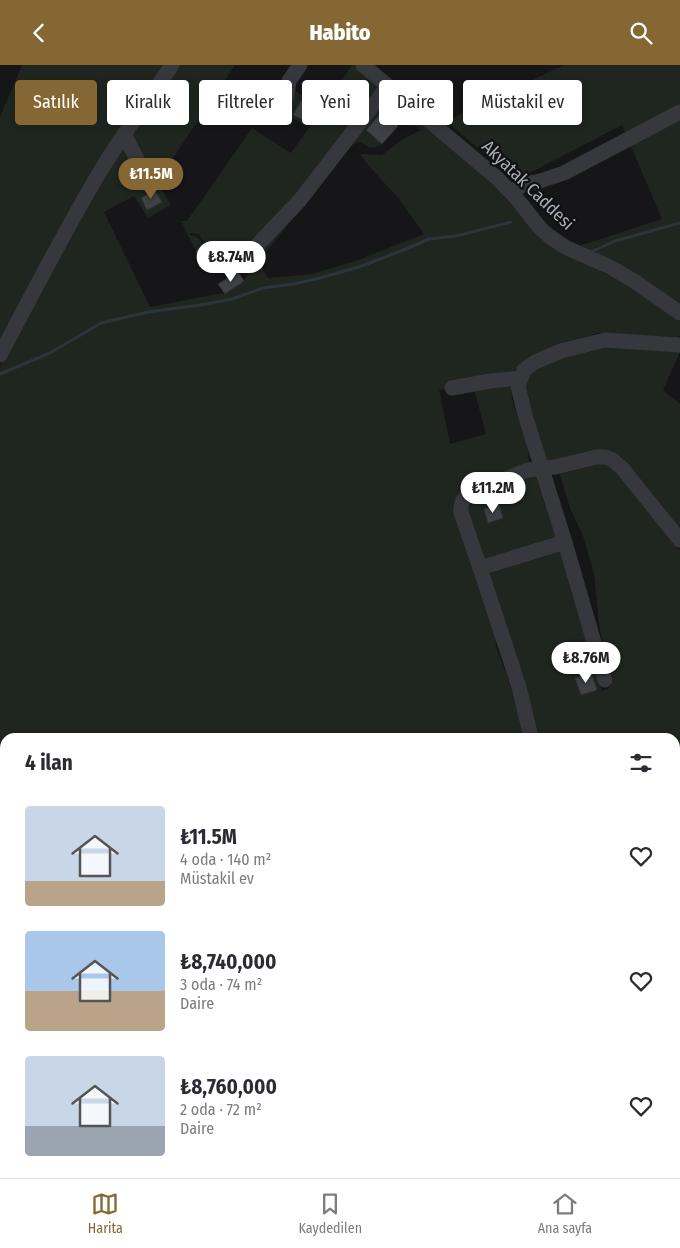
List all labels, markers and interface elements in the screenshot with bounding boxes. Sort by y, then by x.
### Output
icon: back [25,19,53,47]
text: Habito [309,19,371,46]
icon: search [627,19,655,47]
chip: Satılık [15,80,97,125]
chip: Kiralık [107,80,189,125]
chip: Filtreler [199,80,292,125]
chip: Yeni [302,80,369,125]
chip: Daire [379,80,453,125]
chip: Müstakil ev [463,80,582,125]
street label: Akyatak Caddesi [477,135,579,235]
pin: ₺11.5M [110,157,192,200]
text: ₺11.5M [129,164,173,183]
pin: ₺8.74M [190,241,272,283]
text: ₺8.74M [208,247,254,266]
pin: ₺11.2M [452,471,534,514]
text: ₺11.2M [472,478,514,497]
pin: ₺8.76M [545,641,627,684]
text: ₺8.76M [562,648,610,667]
icon: filters [627,749,655,777]
text: 4 ilan [25,750,73,776]
text: ₺11.5M [180,824,237,850]
icon: home [65,826,125,886]
icon: heart [627,842,655,870]
text: 4 oda · 140 m² [180,850,271,869]
text: Müstakil ev [180,869,254,888]
text: ₺8,740,000 [180,949,276,975]
icon: home [65,951,125,1011]
icon: heart [627,967,655,995]
text: 3 oda · 74 m² [180,975,262,994]
text: Daire [180,994,214,1013]
text: ₺8,760,000 [180,1074,277,1100]
icon: home [65,1076,125,1136]
icon: heart [627,1092,655,1120]
text: 2 oda · 72 m² [180,1100,262,1119]
text: Daire [180,1119,214,1138]
tab: Harita [88,1190,123,1237]
tab: Kaydedilen [299,1190,362,1237]
tab: Ana sayfa [538,1190,592,1237]

